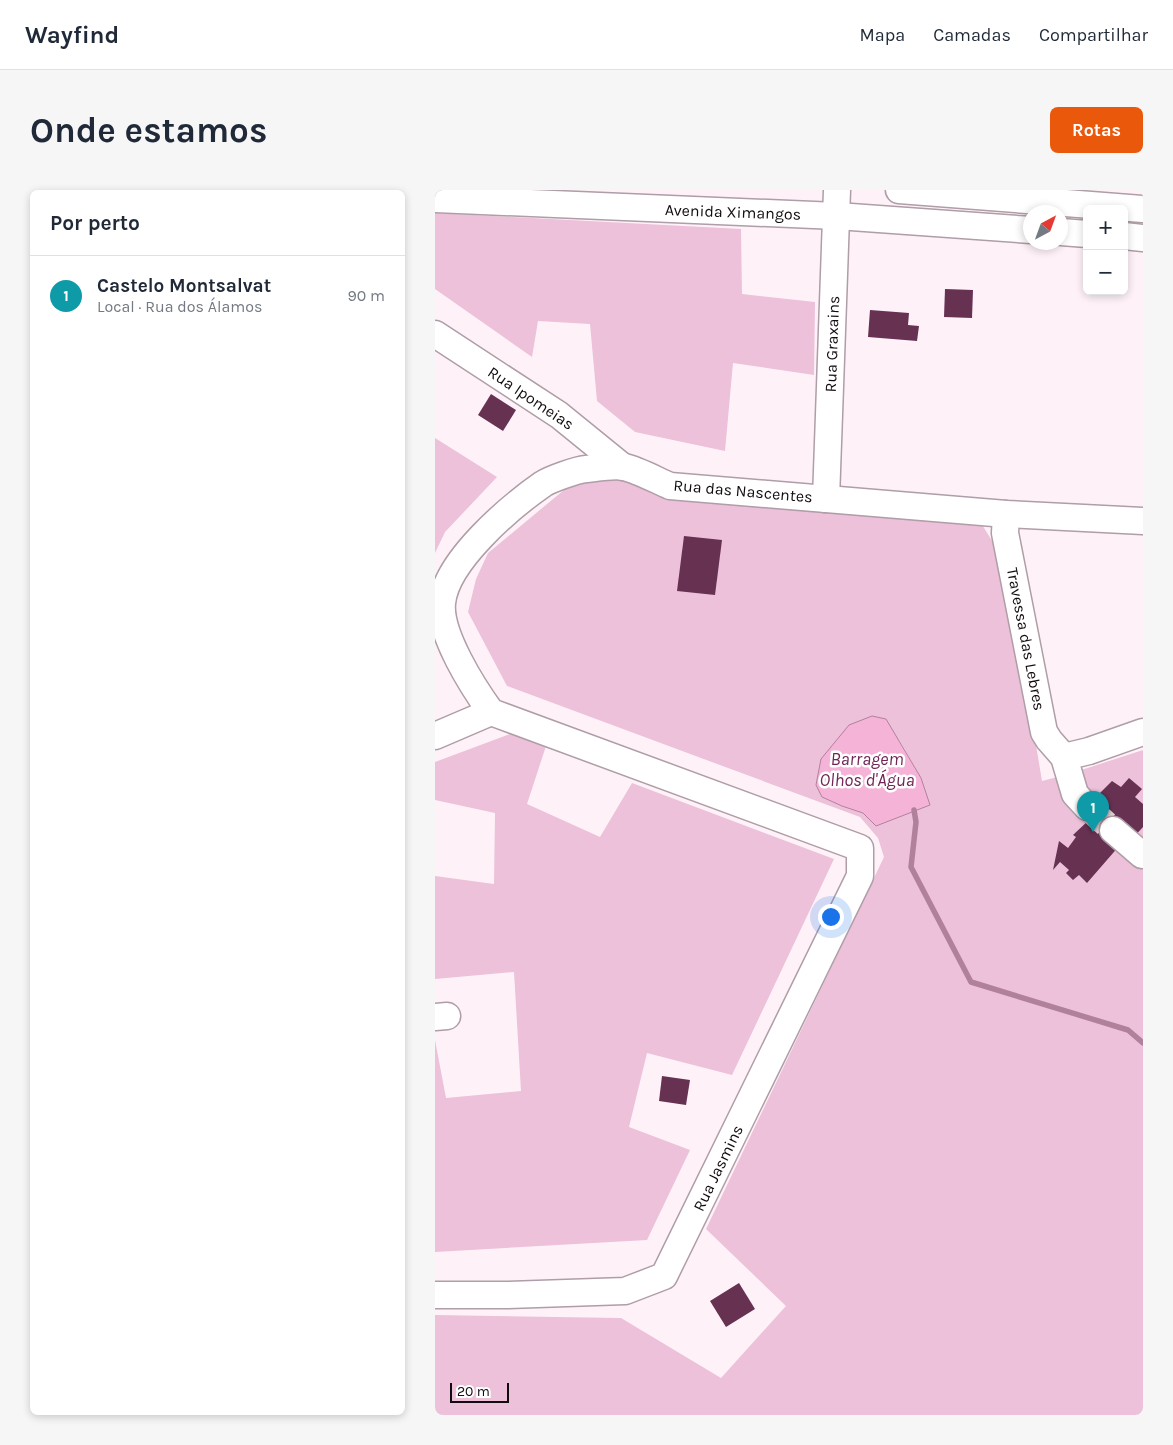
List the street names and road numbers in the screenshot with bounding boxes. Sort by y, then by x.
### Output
street label: Avenida Ximangos [665,200,801,224]
street label: Rua Graxains [821,295,843,393]
street label: Rua Ipomeias [484,362,578,434]
street label: Rua das Nascentes [673,475,813,507]
street label: Travessa das Lebres [1003,566,1049,712]
street label: Rua Jasmins [689,1122,747,1214]

